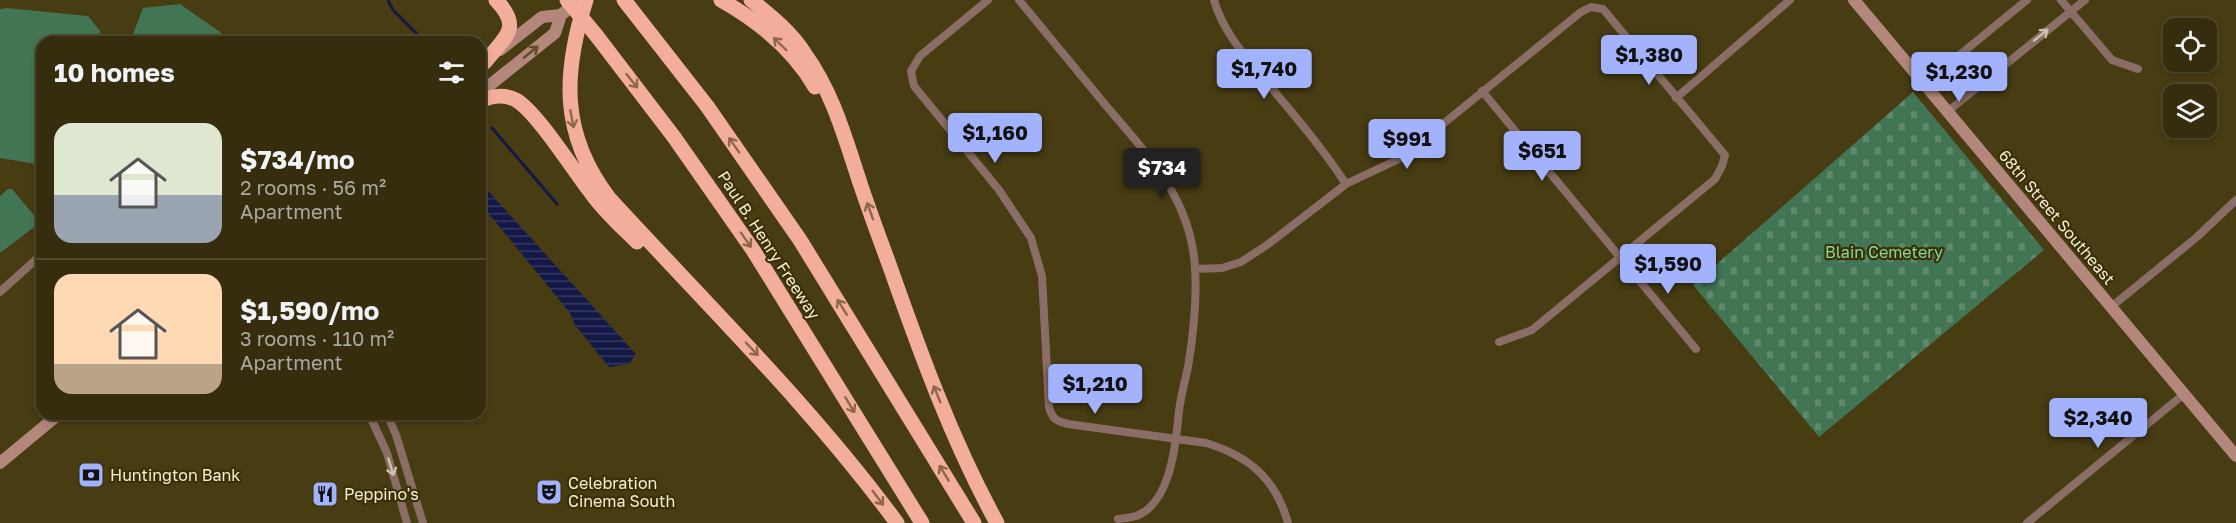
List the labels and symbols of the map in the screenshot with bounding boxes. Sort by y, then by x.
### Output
one-way arrow [2033,29,2049,42]
pin: $1,380 [1600,35,1698,86]
one-way arrow [773,37,788,52]
one-way arrow [523,46,539,59]
pin: $1,740 [1215,49,1313,100]
pin: $1,230 [1910,52,2008,103]
one-way arrow [626,73,639,89]
one-way arrow [567,109,578,129]
pin: $1,160 [946,113,1044,164]
pin: $991 [1371,119,1443,170]
pin: $651 [1506,131,1578,182]
one-way arrow [728,137,740,153]
street label: 68th Street Southeast [1995,145,2119,289]
pin: $734 [1126,148,1198,199]
street label: Paul B. Henry Freeway [714,167,824,323]
one-way arrow [863,202,874,221]
one-way arrow [740,231,752,247]
park label: Blain Cemetery [1825,242,1943,262]
pin: $1,590 [1619,244,1717,295]
one-way arrow [835,299,847,316]
one-way arrow [744,342,759,357]
pin: $1,210 [1046,364,1144,415]
one-way arrow [931,385,942,404]
one-way arrow [844,396,856,413]
pin: $2,340 [2049,398,2147,449]
one-way arrow [386,457,397,476]
bank icon: Huntington Bank [76,460,106,490]
place label: Huntington Bank [110,465,240,485]
one-way arrow [937,465,949,482]
place label: Celebration Cinema South [568,473,675,511]
theatre icon: Celebration Cinema South [534,477,564,507]
restaurant icon: Peppino's [310,479,340,509]
place label: Peppino's [344,484,419,504]
one-way arrow [872,489,885,505]

